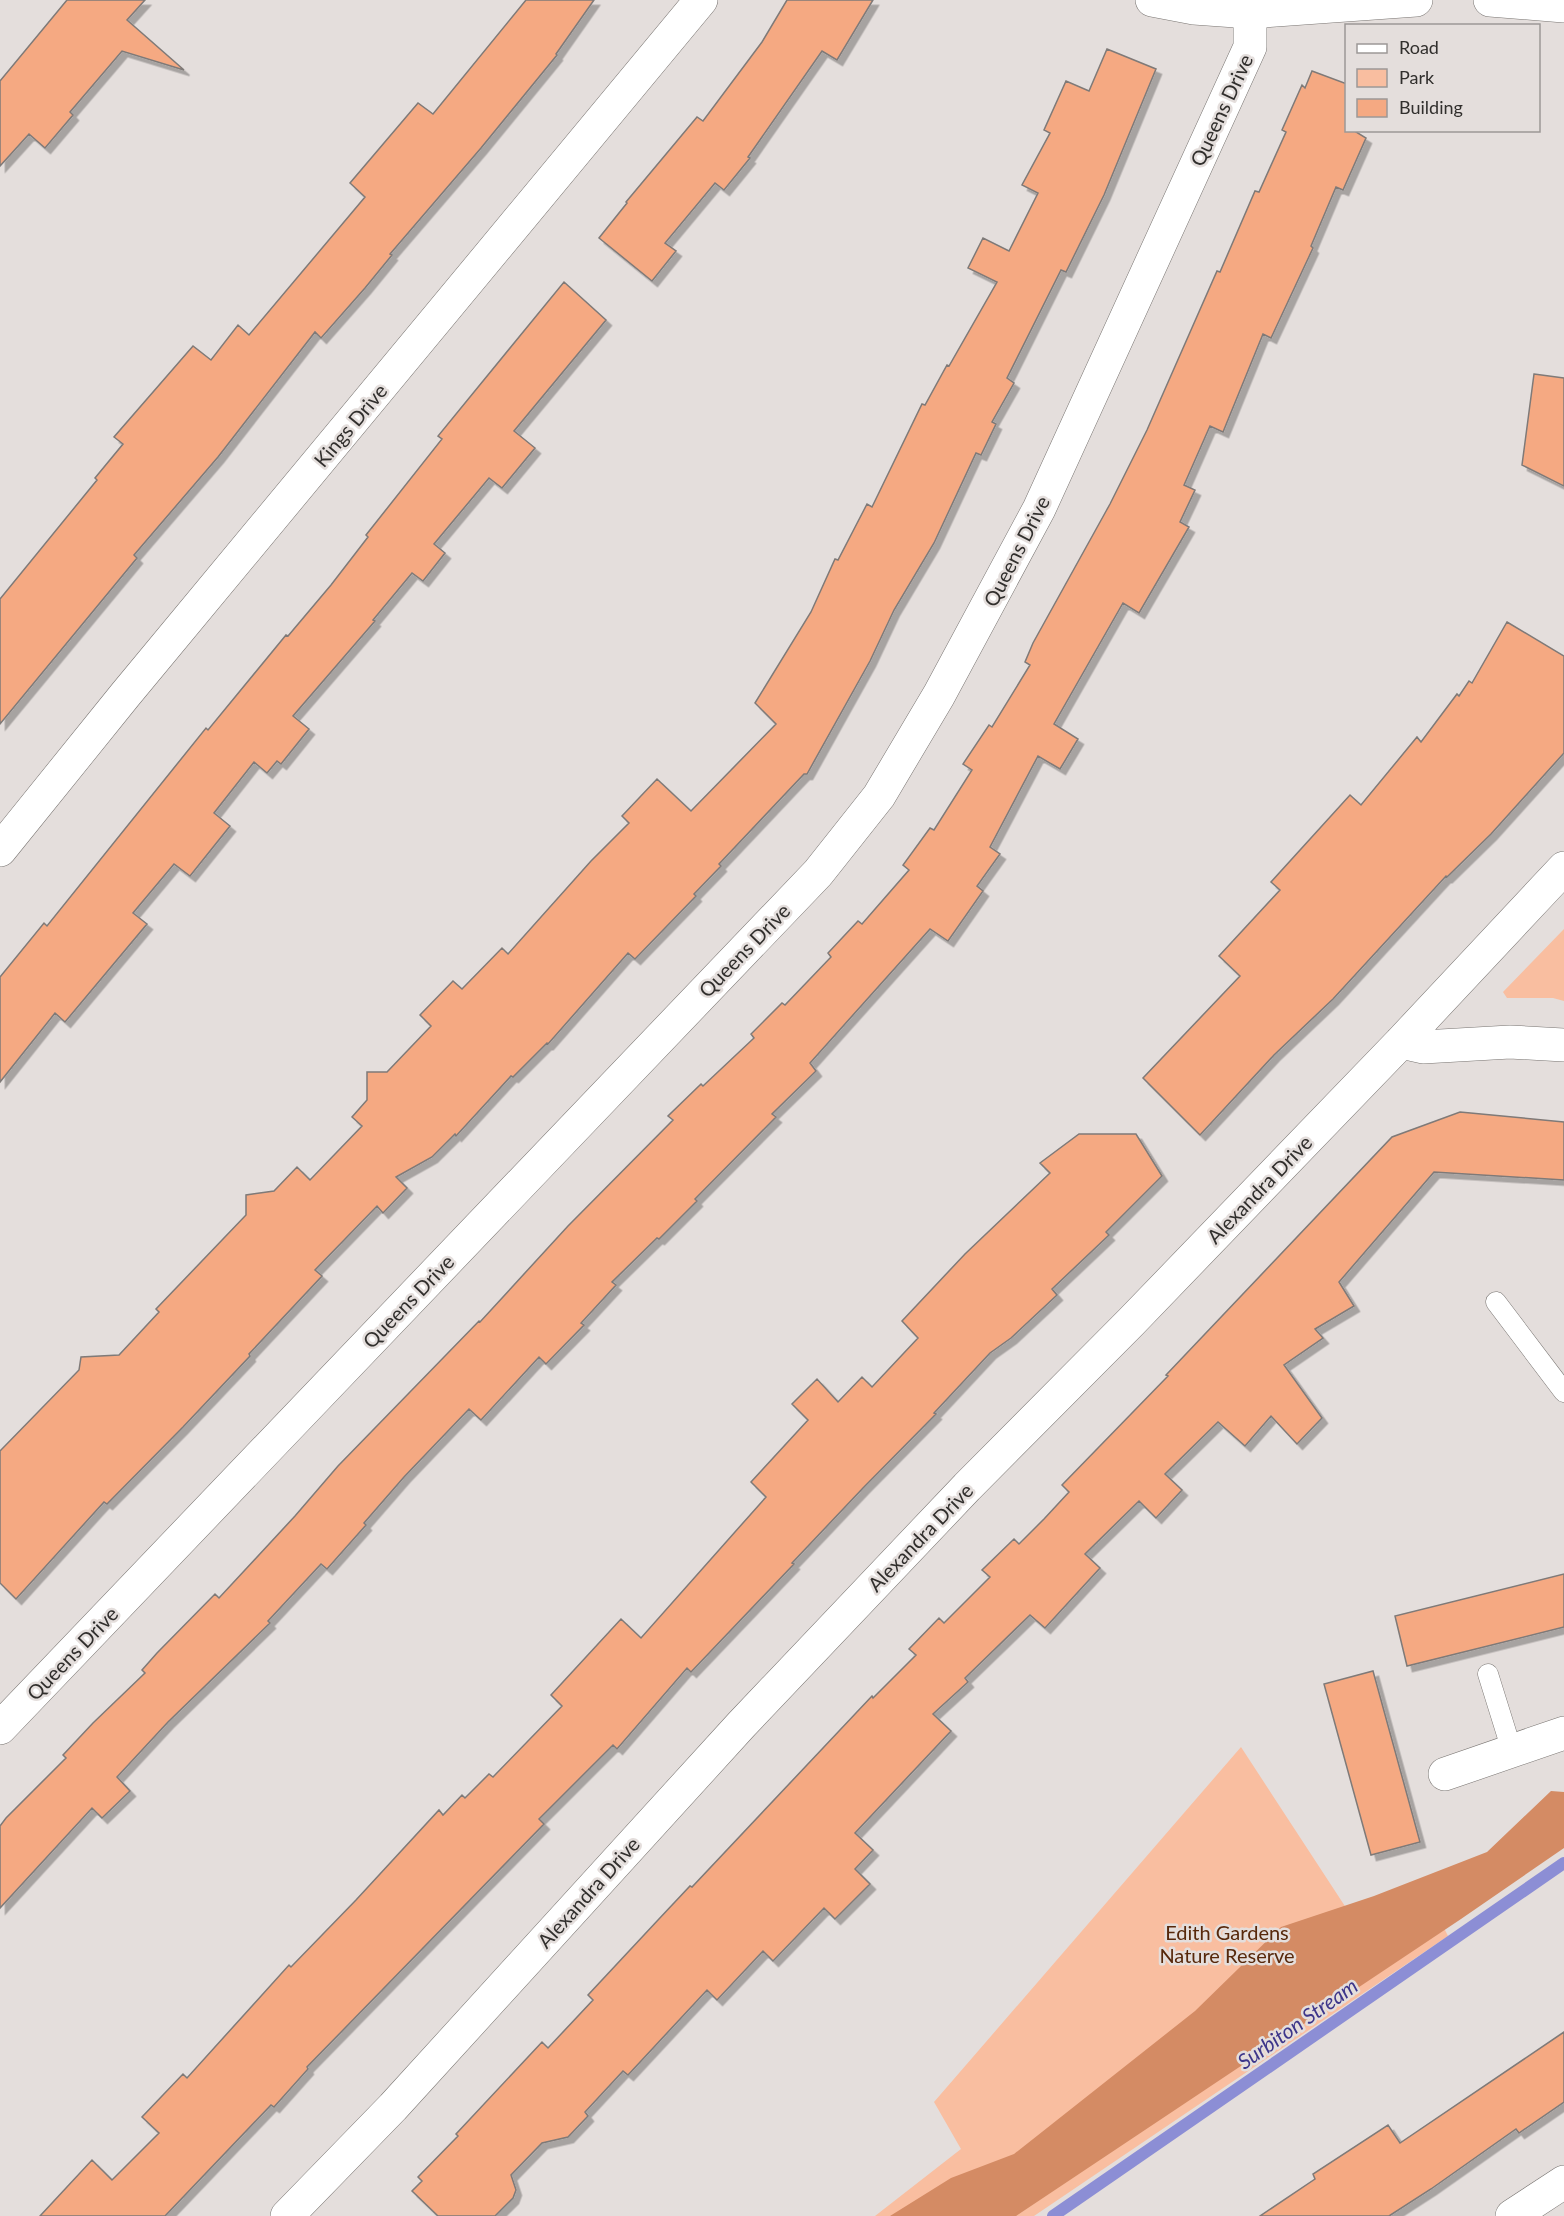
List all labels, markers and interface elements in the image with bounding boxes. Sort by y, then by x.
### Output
legend [1345,24,1540,132]
text: Road [1399,36,1439,58]
street label: Queens Drive [1185,50,1257,170]
text: Park [1399,66,1435,88]
text: Building [1399,96,1463,118]
street label: Kings Drive [308,379,392,471]
street label: Queens Drive [978,492,1054,610]
street label: Queens Drive [693,898,795,1002]
street label: Alexandra Drive [1201,1130,1317,1248]
street label: Queens Drive [357,1249,459,1353]
street label: Alexandra Drive [862,1478,978,1596]
street label: Queens Drive [21,1601,123,1705]
street label: Alexandra Drive [532,1832,644,1952]
park label: Edith Gardens Nature Reserve [1159,1920,1295,1967]
water label: Surbiton Stream [1232,1972,1362,2074]

